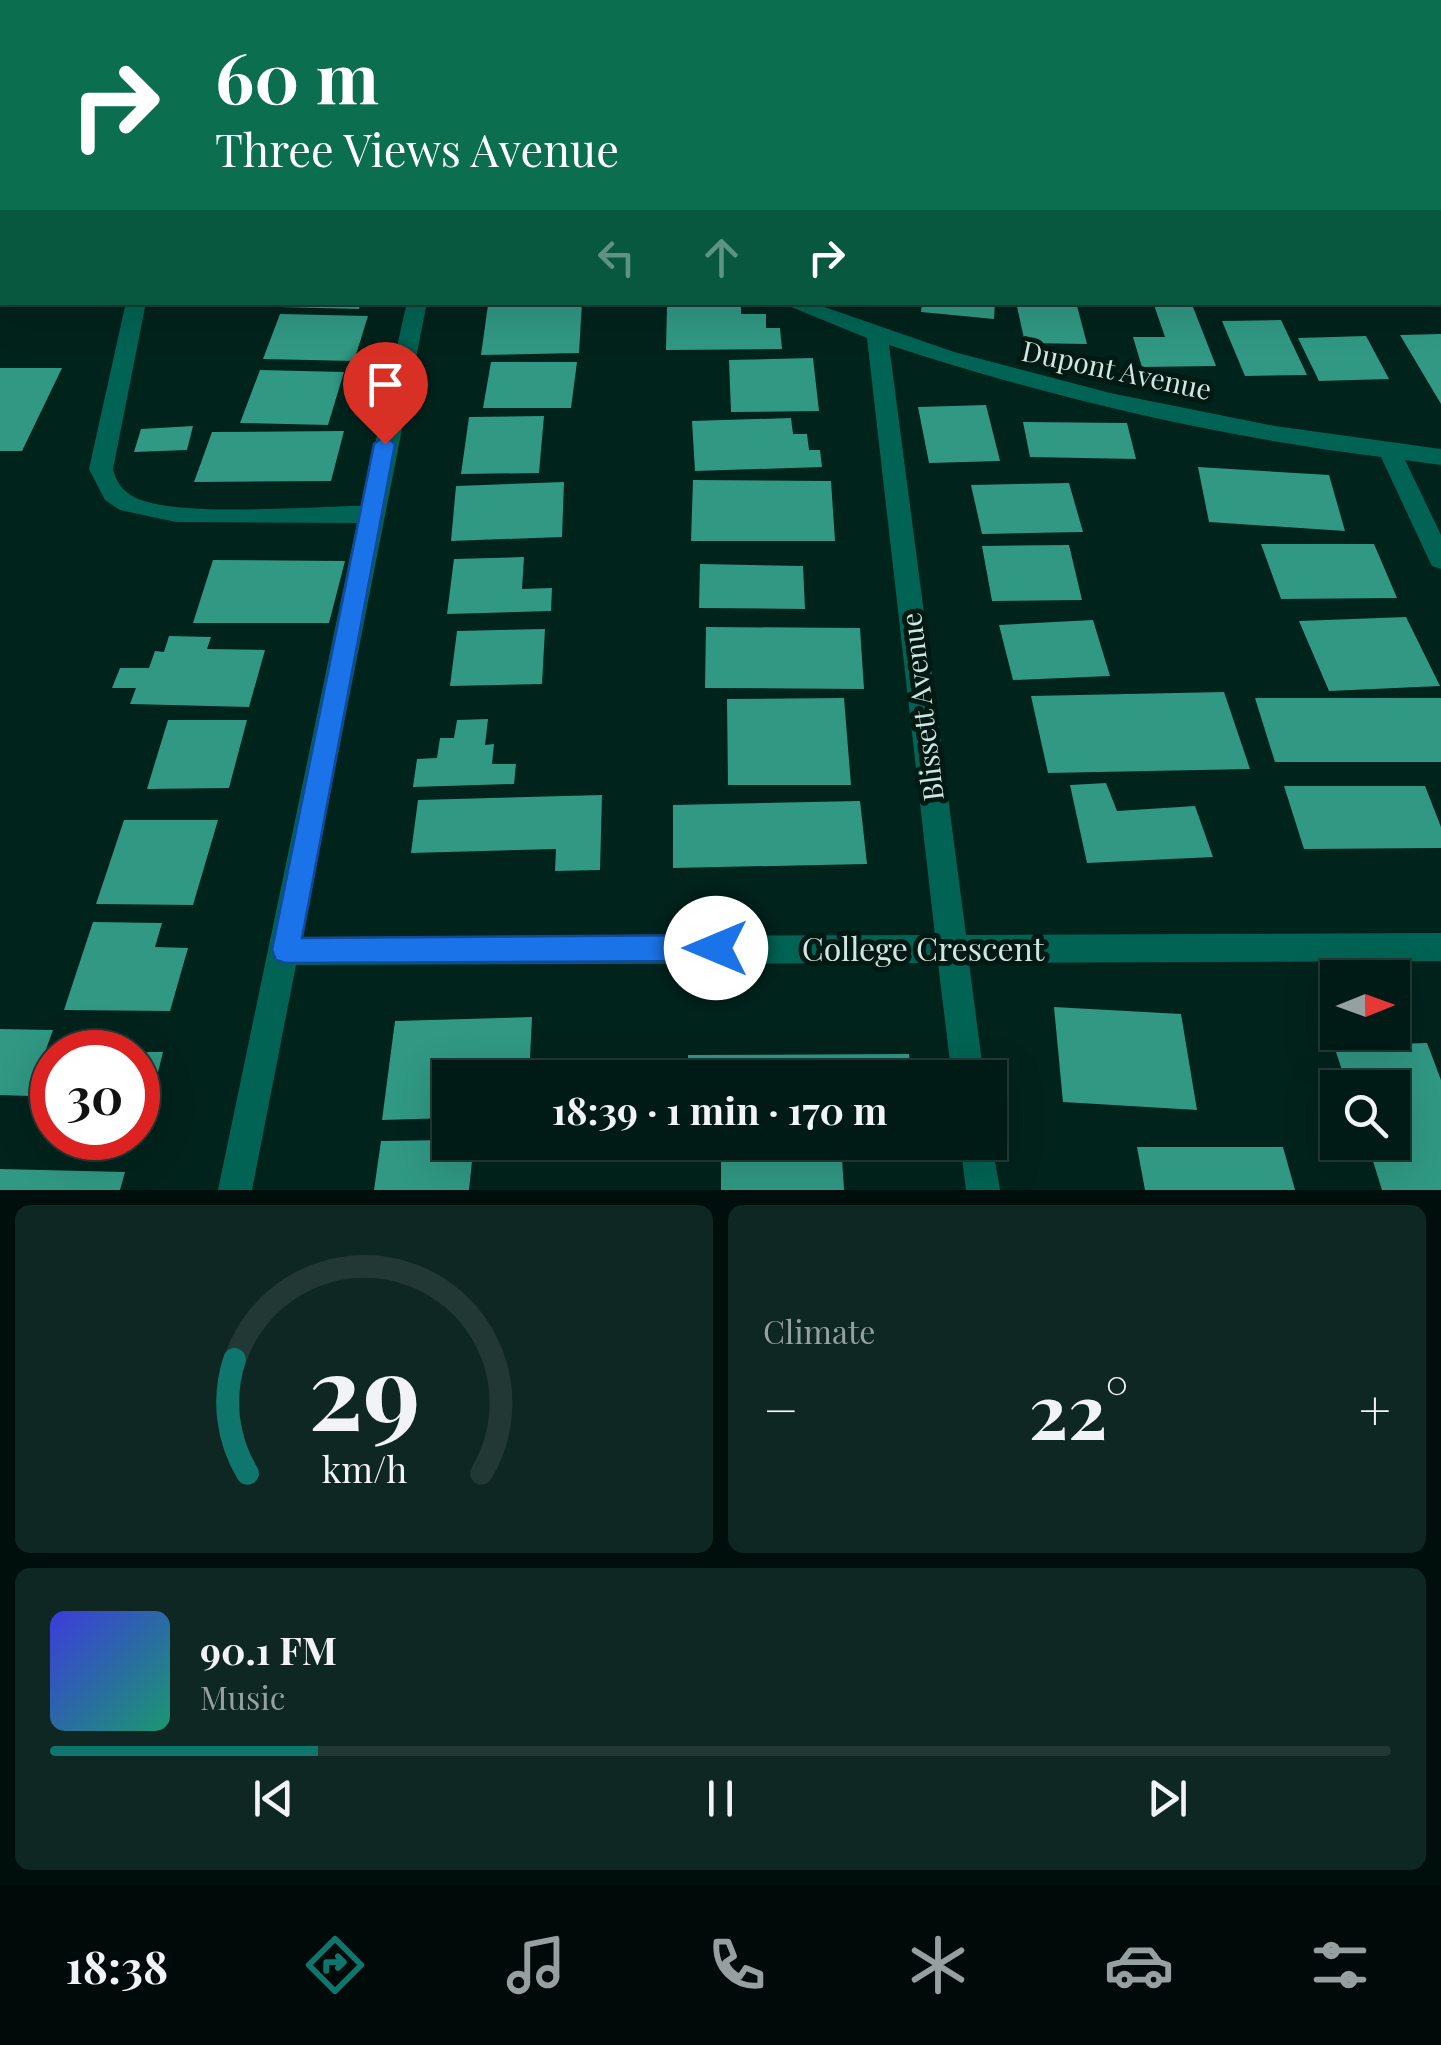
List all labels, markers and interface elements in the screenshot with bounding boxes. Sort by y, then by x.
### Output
text: 60 m [215,28,379,122]
icon: right [50,40,180,170]
text: Three Views Avenue [215,118,619,178]
icon: left [589,230,644,285]
icon: ahead [694,230,749,285]
icon: right [799,230,854,285]
street label: Dupont Avenue [1019,331,1215,407]
pin [343,342,428,445]
icon: arrive [358,357,413,412]
street label: Blissett Avenue [891,611,951,803]
position arrow [664,896,768,1000]
street label: College Crescent [802,926,1045,969]
north arrow [1320,960,1410,1050]
map controls [1320,960,1410,1160]
speed limit sign: 30 [30,1030,160,1160]
button: search [1320,1070,1410,1160]
text: 18:39 · 1 min · 170 m [552,1084,887,1135]
text: Climate [763,1309,875,1352]
text: 29 [308,1318,420,1457]
text: 22° [1029,1358,1129,1458]
text: − [763,1371,799,1445]
text: + [1359,1371,1391,1445]
text: km/h [321,1444,407,1492]
text: 90.1 FM [200,1624,337,1675]
text: Music [200,1675,285,1718]
icon: previous [246,1771,301,1826]
icon: pause [693,1771,748,1826]
icon: next [1140,1771,1195,1826]
icon: directions [300,1930,370,2000]
icon: music [501,1930,571,2000]
icon: phone [702,1930,772,2000]
icon: climate [903,1930,973,2000]
icon: car [1104,1930,1174,2000]
icon: filters [1305,1930,1375,2000]
text: 18:38 [66,1935,168,1995]

